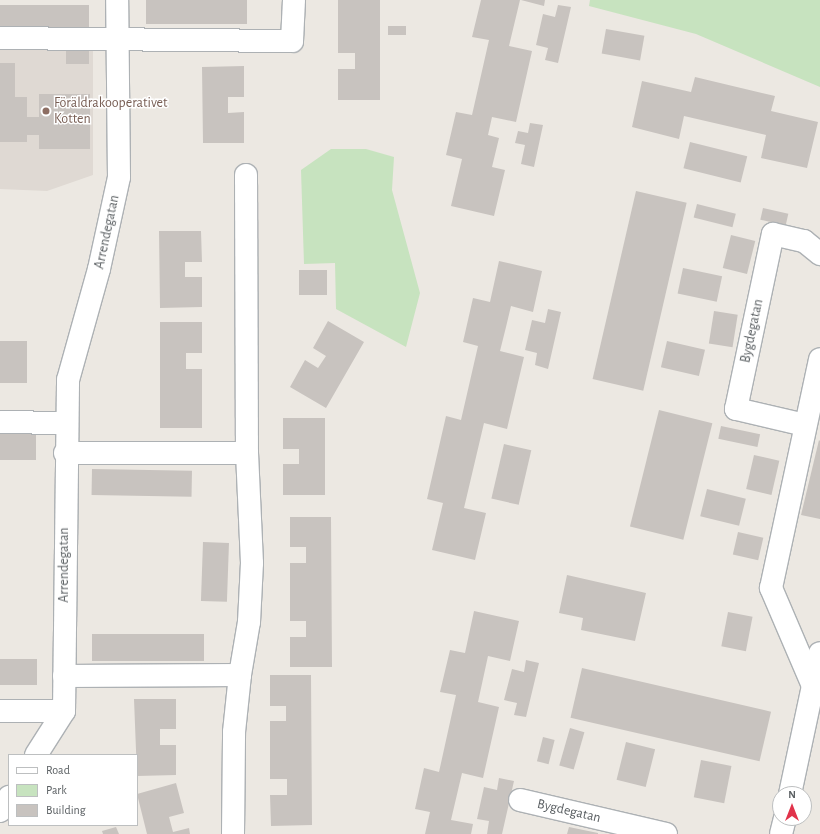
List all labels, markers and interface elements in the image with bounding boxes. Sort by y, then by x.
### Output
place label: Föräldrakooperativet Kotten [54,95,168,128]
marker: Föräldrakooperativet Kotten [41,106,51,116]
street label: Arrendegatan [91,193,123,271]
street label: Bygdegatan [737,298,767,364]
street label: Arrendegatan [56,527,72,603]
legend [8,754,138,826]
text: Road [46,764,70,776]
text: Park [46,784,67,796]
north arrow [772,786,812,826]
text: N [788,789,796,800]
street label: Bygdegatan [536,796,602,826]
text: Building [46,804,86,816]

